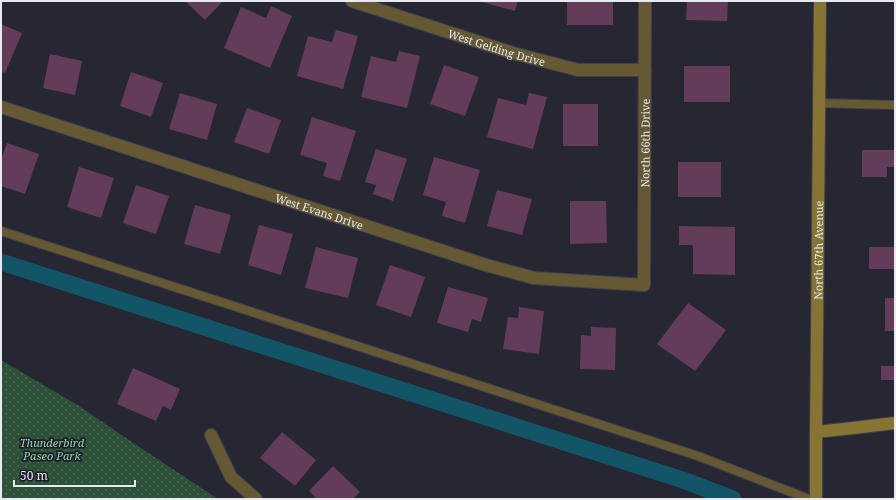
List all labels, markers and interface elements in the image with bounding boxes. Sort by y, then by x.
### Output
street label: West Gelding Drive [446,25,547,69]
street label: North 66th Drive [637,99,652,187]
street label: West Evans Drive [274,189,366,232]
street label: North 67th Avenue [810,200,826,300]
park label: Thunderbird Paseo Park [20,435,85,463]
scale bar [14,462,135,488]
text: 50 m [20,467,48,484]

